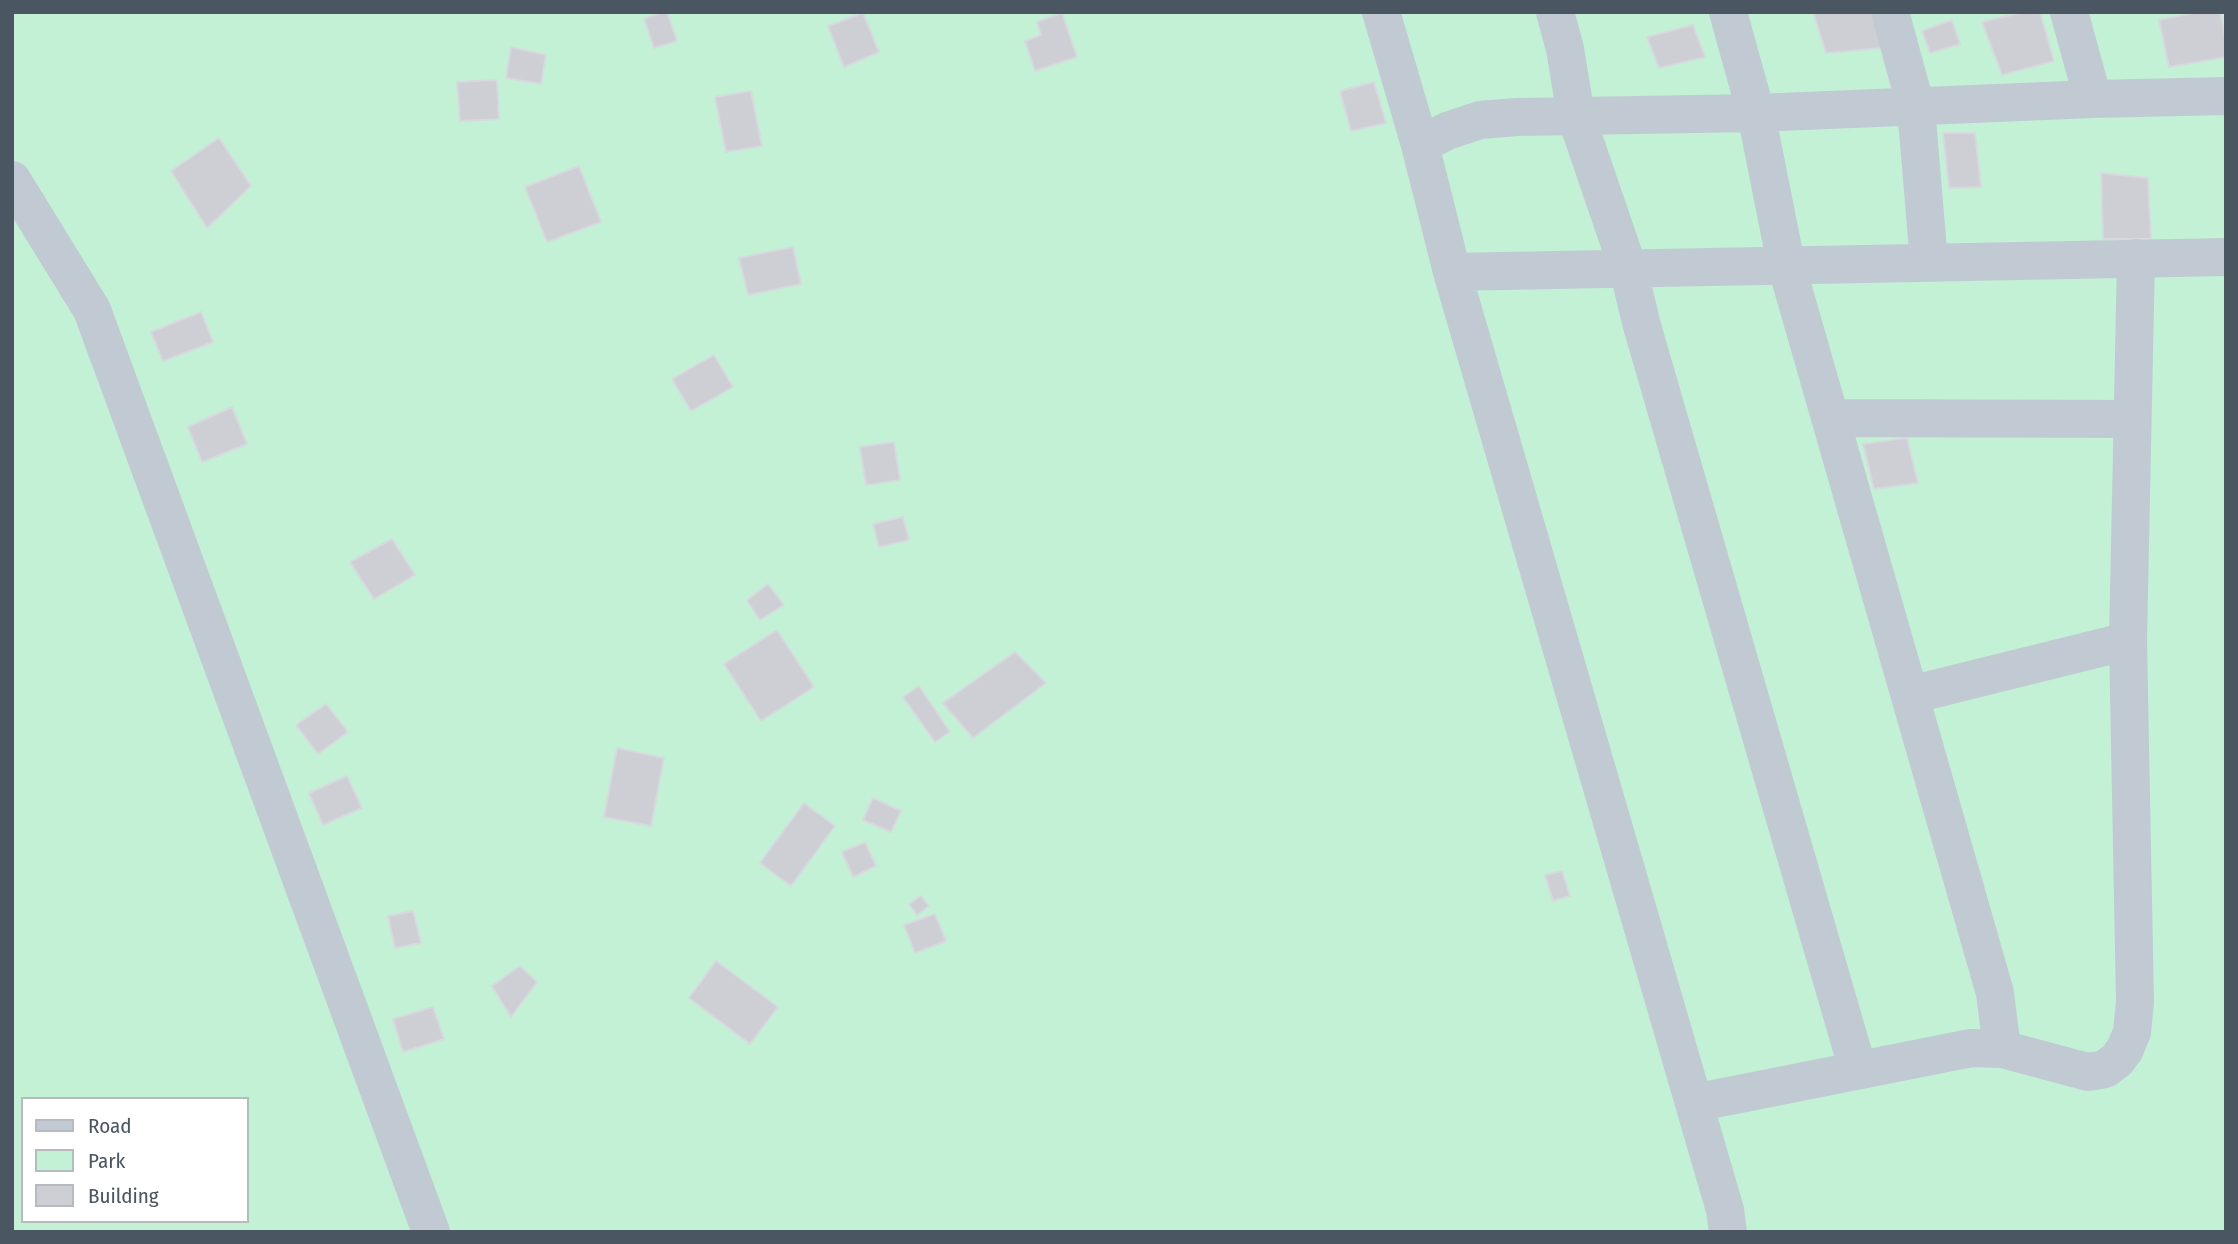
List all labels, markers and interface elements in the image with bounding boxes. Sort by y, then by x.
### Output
legend [21,1097,248,1223]
text: Road [88,1113,132,1139]
text: Park [88,1148,125,1174]
text: Building [88,1183,159,1209]

